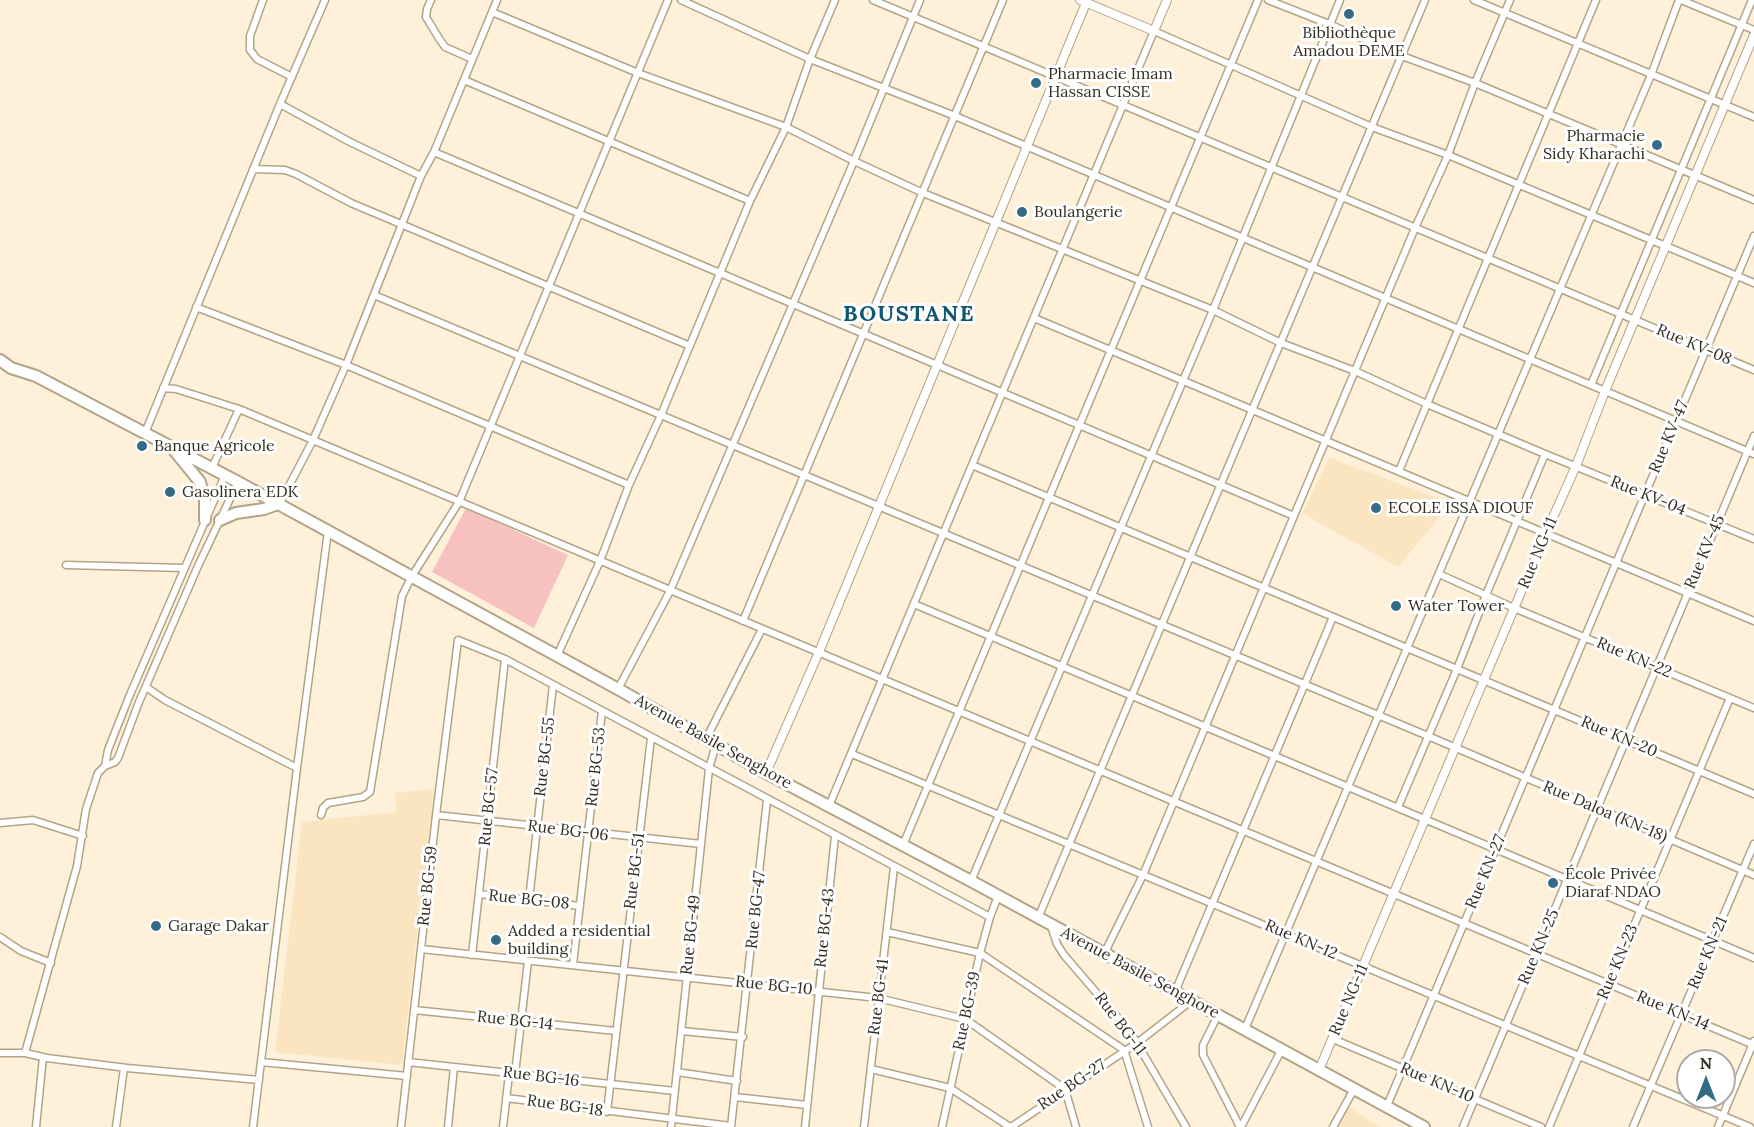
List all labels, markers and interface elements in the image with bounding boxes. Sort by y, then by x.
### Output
marker: Bibliothèque Amadou DEME [1342,7,1356,21]
place label: Bibliothèque Amadou DEME [1293,23,1405,61]
place label: Pharmacie Imam Hassan CISSE [1048,64,1173,102]
marker: Pharmacie Imam Hassan CISSE [1029,76,1043,90]
place label: Pharmacie Sidy Kharachi [1543,126,1645,164]
marker: Pharmacie Sidy Kharachi [1650,138,1664,152]
place label: Boulangerie [1034,202,1123,222]
marker: Boulangerie [1015,205,1029,219]
district label: BOUSTANE [843,302,975,328]
street label: Rue KV-08 [1653,321,1735,369]
street label: Rue KV-47 [1645,398,1693,476]
place label: Banque Agricole [154,436,275,456]
marker: Banque Agricole [135,439,149,453]
street label: Rue KV-04 [1607,472,1689,520]
place label: Gasolinera EDK [182,482,298,502]
marker: Gasolinera EDK [163,485,177,499]
place label: ECOLE ISSA DIOUF [1388,498,1533,518]
marker: ECOLE ISSA DIOUF [1369,501,1383,515]
street label: Rue KV-45 [1681,512,1729,592]
street label: Rue NG-11 [1514,514,1562,592]
place label: Water Tower [1408,596,1504,616]
marker: Water Tower [1389,599,1403,613]
street label: Rue KN-22 [1593,634,1675,682]
street label: Avenue Basile Senghore [631,691,795,793]
street label: Rue KN-20 [1578,712,1660,762]
street label: Rue BG-55 [531,716,559,798]
street label: Rue BG-53 [582,726,610,808]
street label: Rue BG-57 [475,767,503,847]
street label: Rue Daloa (KN-18) [1540,777,1670,847]
street label: Rue BG-06 [526,816,610,846]
street label: Rue BG-51 [621,832,649,910]
street label: Rue KN-27 [1462,832,1510,912]
street label: Rue BG-59 [414,845,442,927]
place label: École Privée Diaraf NDAO [1565,864,1661,902]
street label: Rue BG-47 [742,870,770,950]
marker: École Privée Diaraf NDAO [1546,876,1560,890]
street label: Rue BG-08 [488,886,570,914]
street label: Rue BG-43 [811,887,839,969]
street label: Rue BG-49 [677,894,705,976]
street label: Rue KN-25 [1515,906,1563,988]
street label: Rue KN-21 [1684,914,1732,992]
place label: Garage Dakar [168,916,269,936]
street label: Rue KN-12 [1262,916,1340,964]
marker: Garage Dakar [149,919,163,933]
place label: Added a residential building [508,921,650,959]
street label: Rue KN-23 [1594,921,1642,1003]
street label: Avenue Basile Senghore [1057,923,1223,1023]
marker: Added a residential building [489,933,503,947]
street label: Rue BG-41 [865,958,893,1036]
street label: Rue NG-11 [1325,961,1373,1039]
street label: Rue BG-39 [949,970,985,1052]
street label: Rue BG-10 [734,972,814,1000]
street label: Rue KN-14 [1634,987,1712,1035]
street label: Rue BG-11 [1090,989,1150,1059]
street label: Rue BG-14 [476,1007,554,1035]
north arrow [1676,1049,1736,1109]
text: N [1700,1053,1712,1073]
street label: Rue BG-27 [1034,1055,1110,1115]
street label: Rue KN-10 [1397,1059,1477,1107]
street label: Rue BG-16 [502,1063,580,1091]
street label: Rue BG-18 [526,1091,604,1121]

